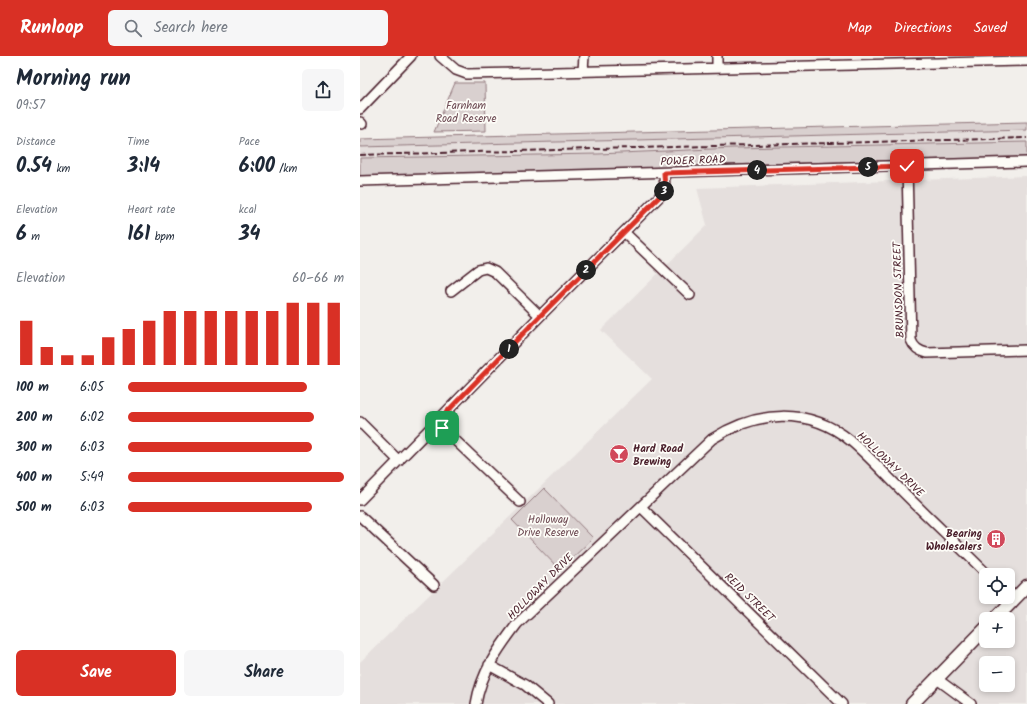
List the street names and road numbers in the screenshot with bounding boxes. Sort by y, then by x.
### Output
street label: POWER ROAD [660,151,726,171]
street label: BRUNSDON STREET [888,241,910,338]
street label: HOLLOWAY DRIVE [852,428,929,502]
street label: HOLLOWAY DRIVE [503,549,579,624]
street label: REID STREET [720,569,780,627]

